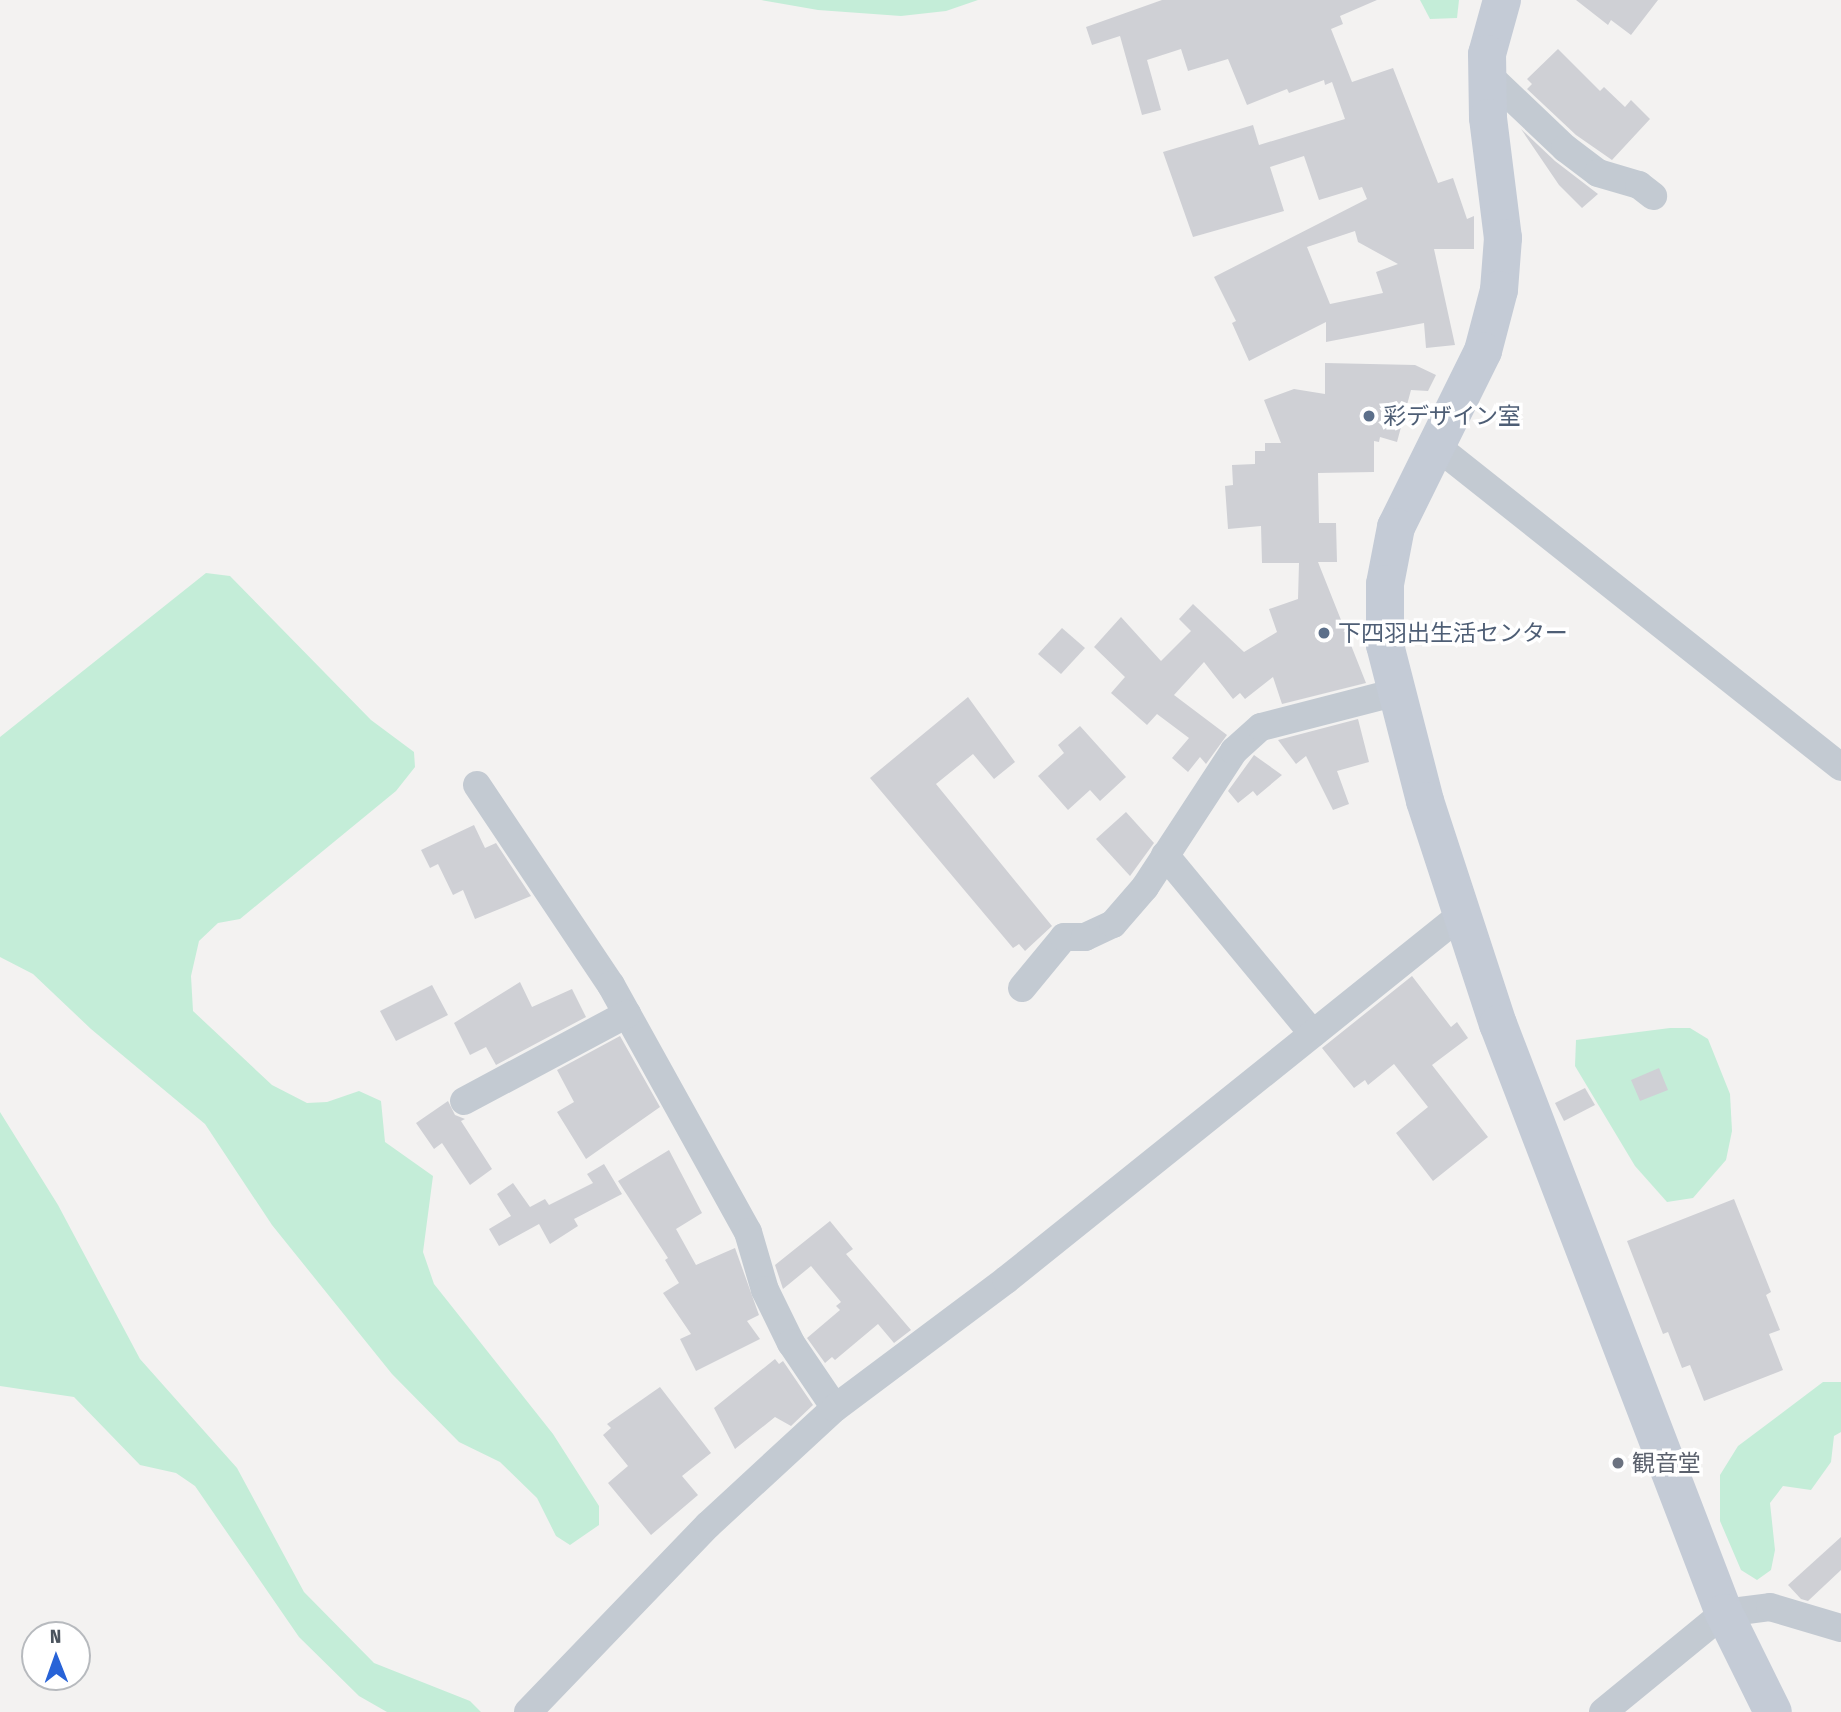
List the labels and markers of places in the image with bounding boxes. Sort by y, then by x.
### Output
place label: 彩デザイン室 [1383,402,1521,430]
marker: 彩デザイン室 [1361,408,1377,424]
place label: 下四羽出生活センター [1338,619,1568,647]
marker: 下四羽出生活センター [1316,625,1332,641]
place label: 観音堂 [1632,1449,1701,1477]
marker: 観音堂 [1610,1455,1626,1471]

